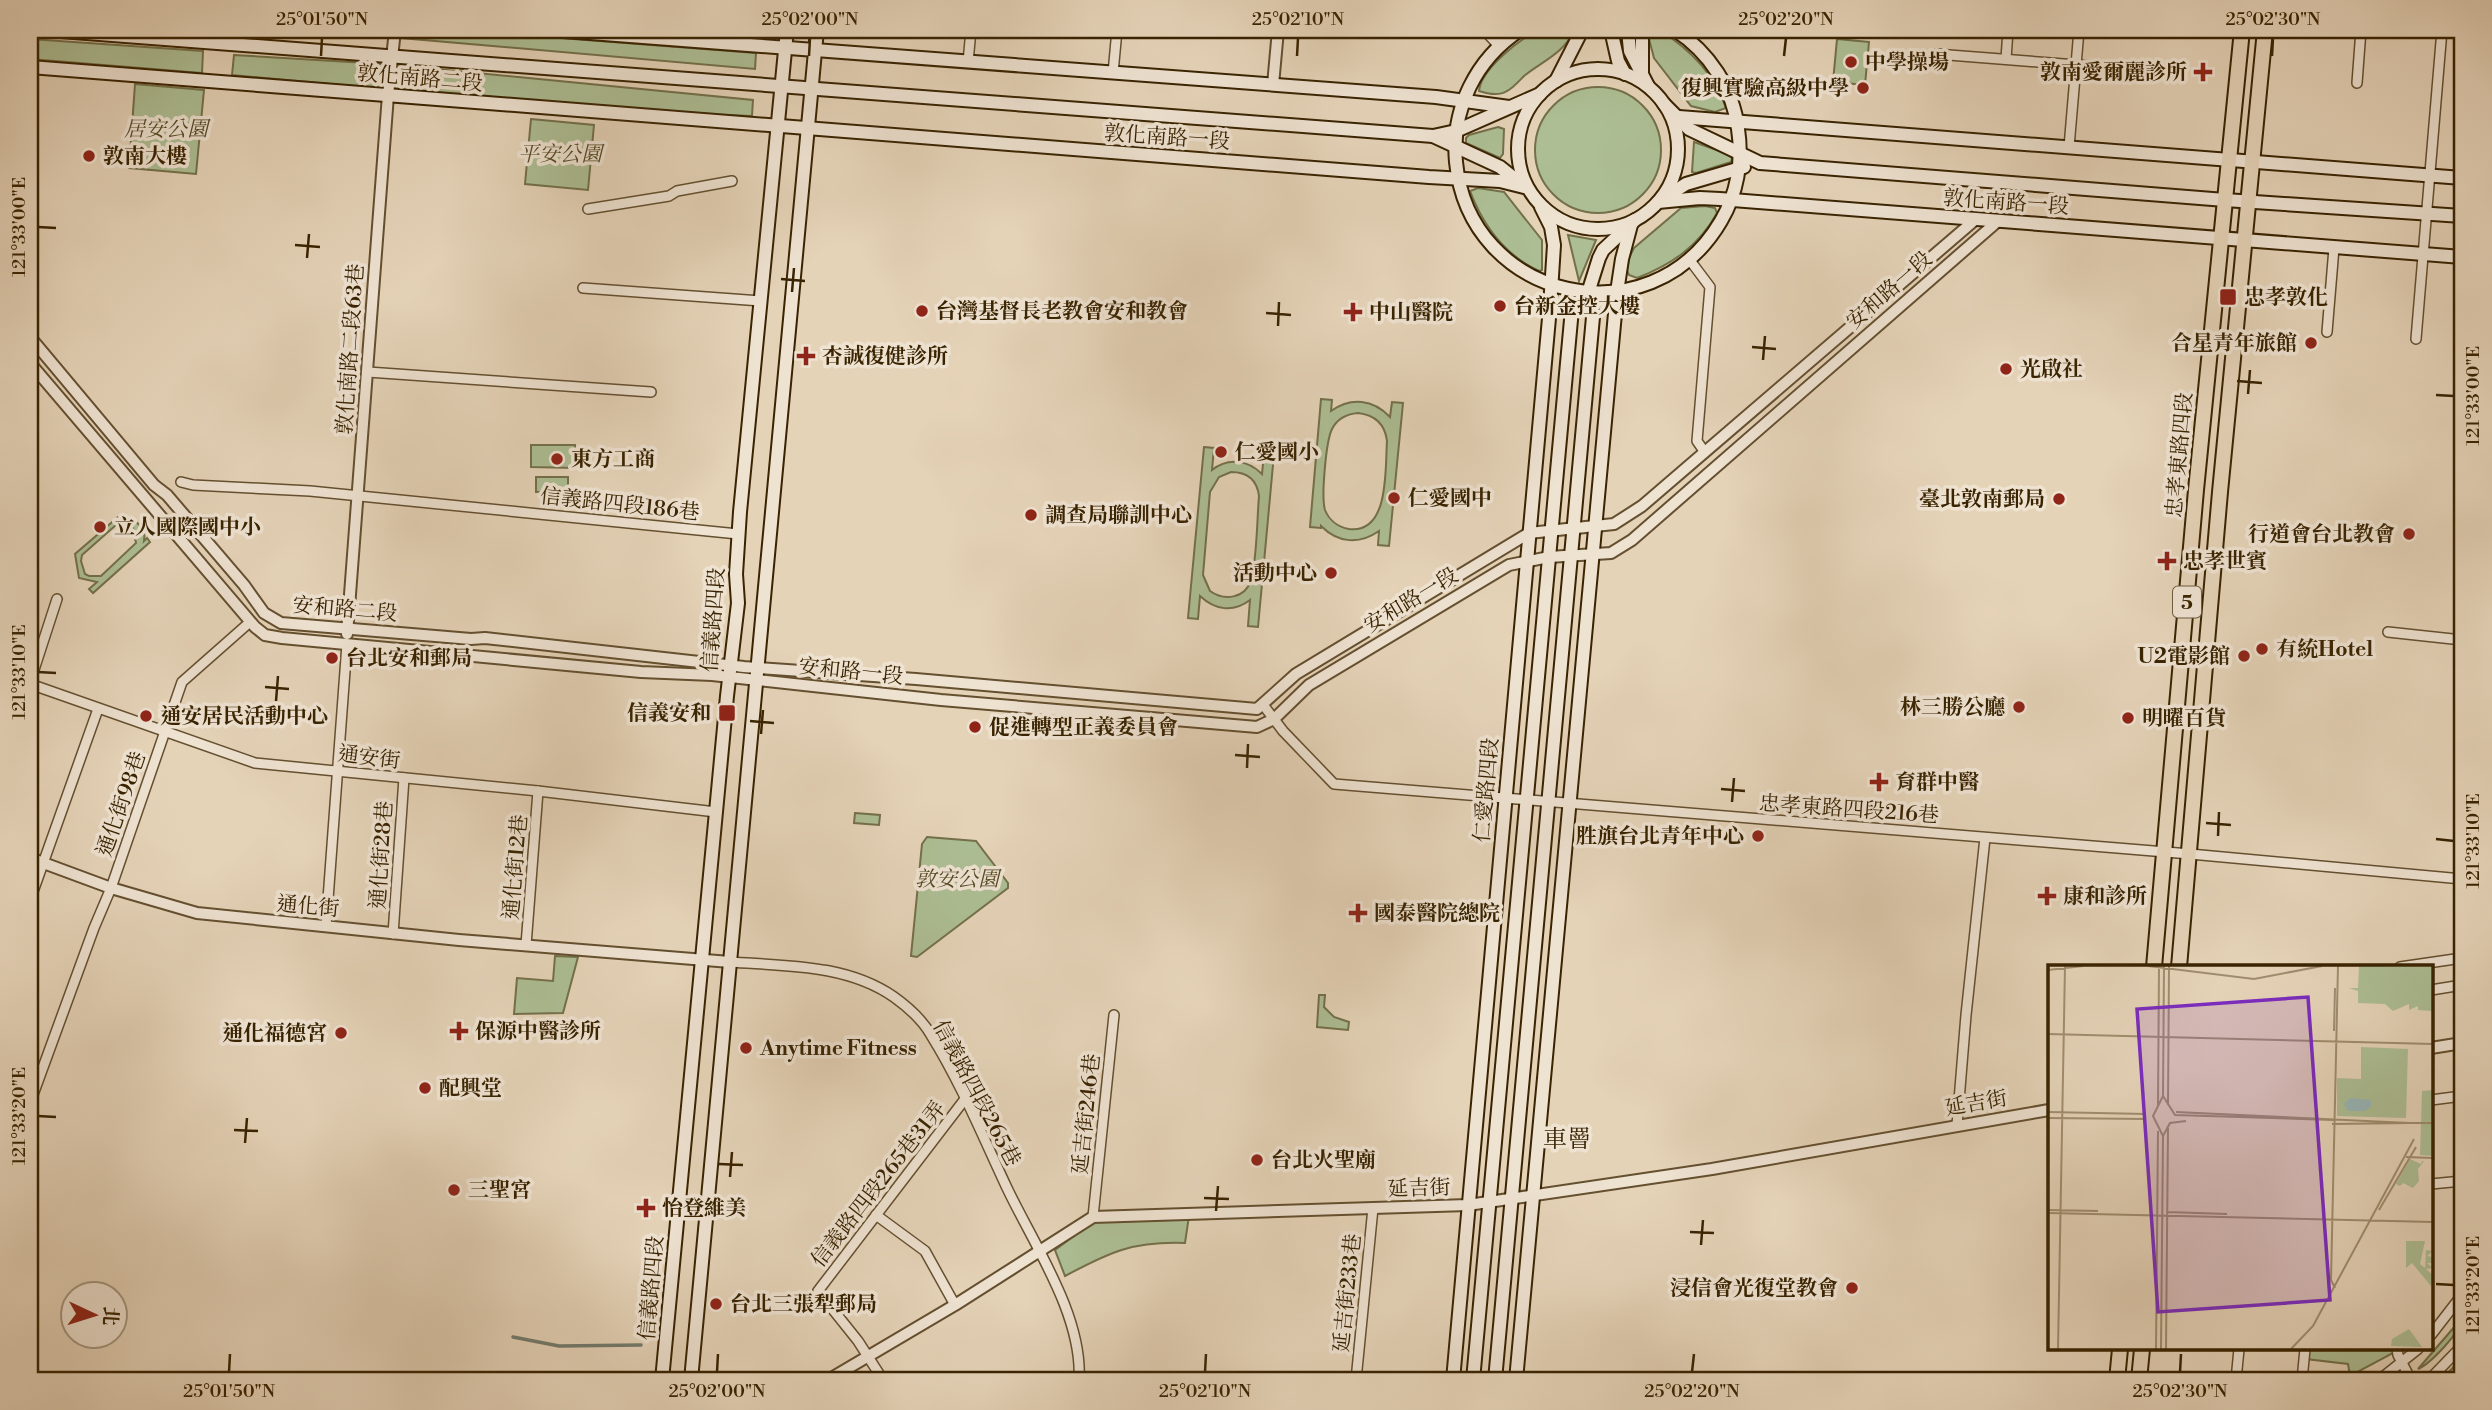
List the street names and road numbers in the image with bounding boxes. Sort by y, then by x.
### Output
street label: 敦化南路二段 [356,61,484,97]
street label: 敦化南路一段 [1103,121,1231,155]
street label: 敦化南路一段 [1942,186,2070,220]
street label: 安和路一段 [1842,247,1938,335]
street label: 敦化南路二段63巷 [332,263,370,435]
street label: 忠孝東路四段 [2162,391,2198,519]
street label: 信義路四段186巷 [539,484,701,526]
street label: 安和路一段 [1360,563,1463,639]
street label: 信義路四段 [697,567,731,673]
road number: 5 [2173,586,2201,618]
street label: 安和路二段 [291,592,398,628]
street label: 安和路一段 [797,654,904,690]
street label: 仁愛路四段 [1469,737,1505,844]
street label: 通安街 [336,741,402,775]
street label: 通化街98巷 [92,748,152,860]
street label: 忠孝東路四段216巷 [1758,791,1940,829]
street label: 通化街28巷 [365,800,399,910]
street label: 通化街12巷 [498,813,534,921]
street label: 通化街 [275,891,340,923]
street label: 信義路四段265巷 [927,1016,1026,1171]
street label: 延吉街246巷 [1068,1052,1106,1176]
street label: 延吉街 [1943,1086,2009,1122]
street label: 信義路四段265巷31弄 [806,1096,952,1273]
street label: 延吉街 [1387,1175,1451,1203]
street label: 延吉街233巷 [1329,1232,1367,1354]
street label: 信義路四段 [634,1235,670,1342]

